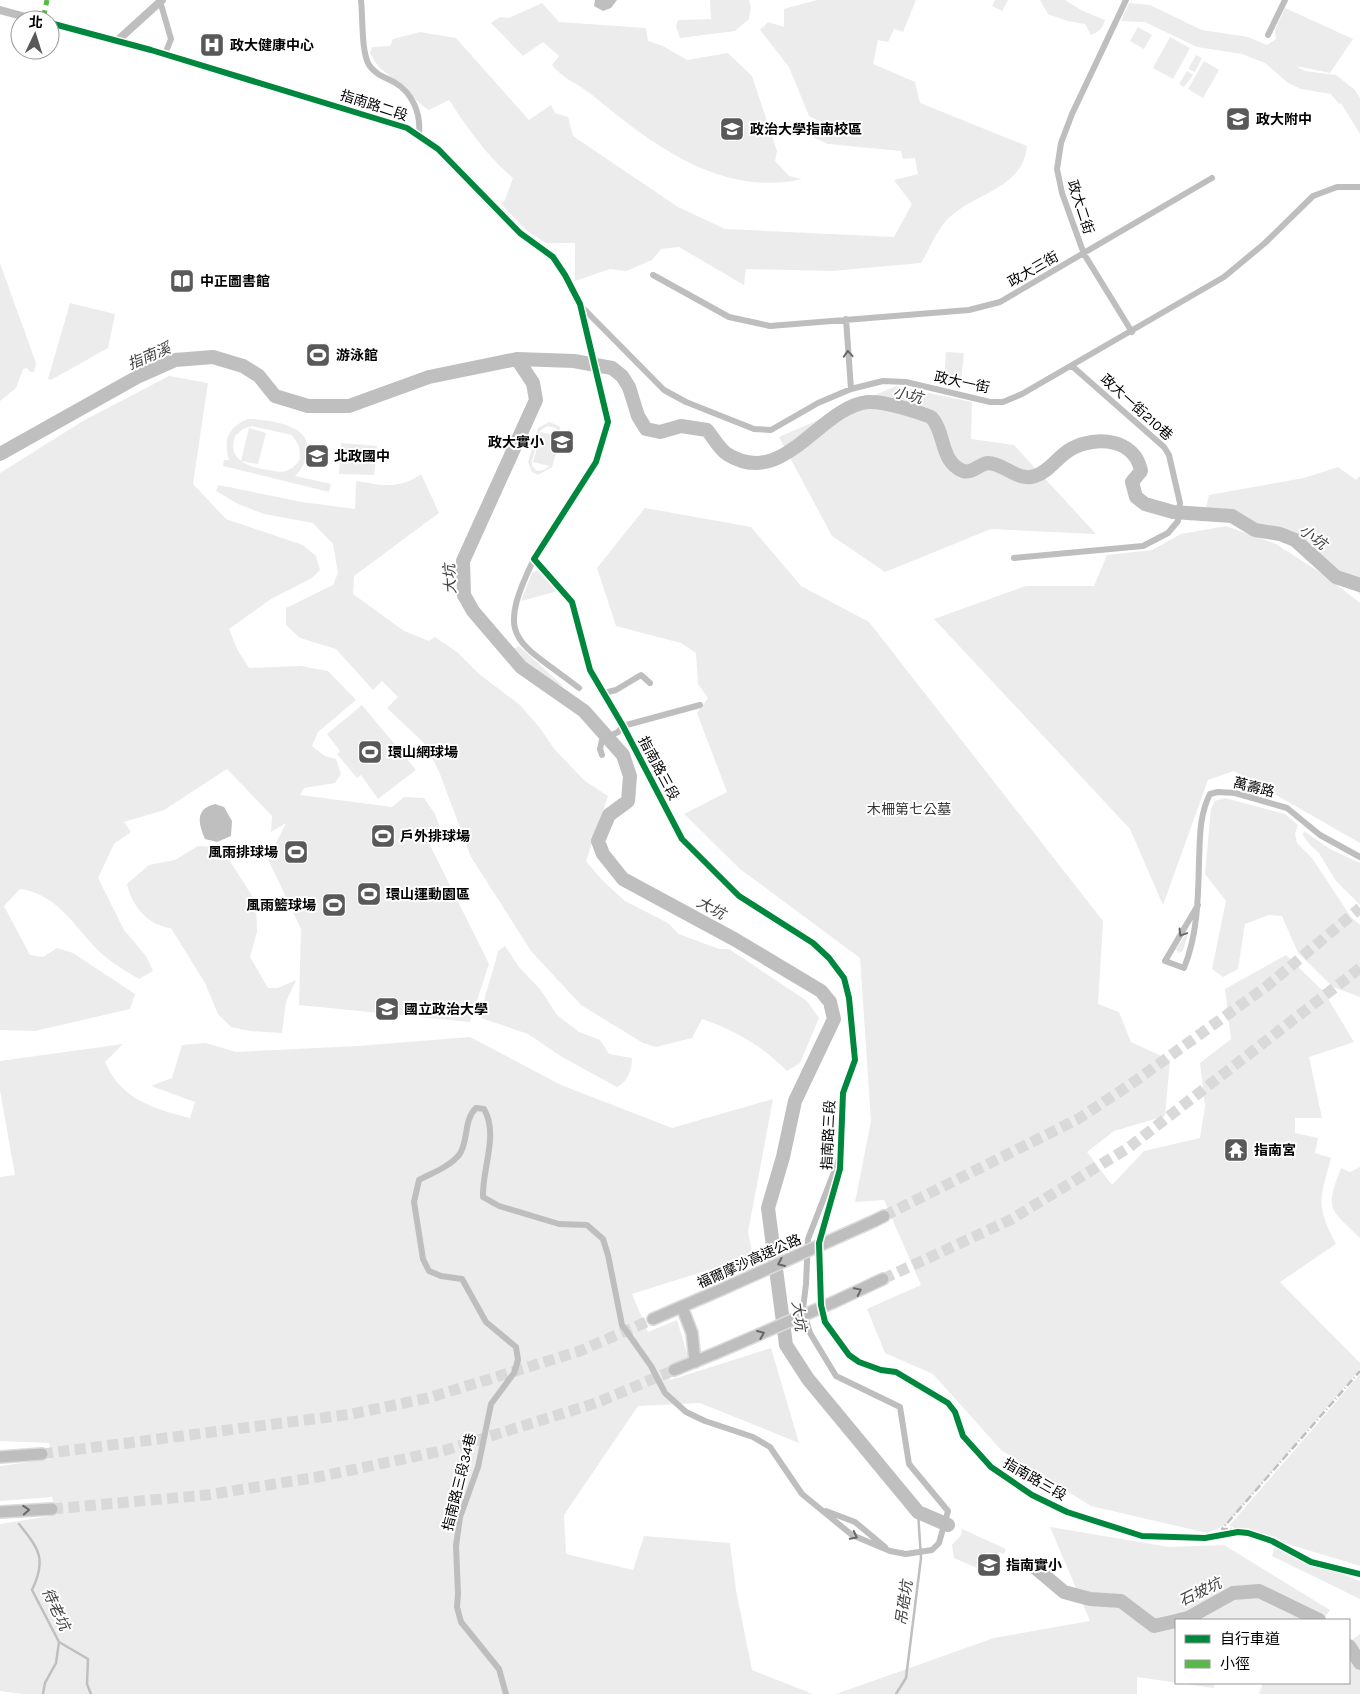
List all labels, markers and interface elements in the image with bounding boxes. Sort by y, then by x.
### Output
north arrow [10,10,60,60]
text: 北 [28,14,43,31]
hospital icon: 政大健康中心 [199,32,225,58]
place label: 政大健康中心 [230,37,314,54]
street label: 指南路二段 [338,87,410,124]
school or university icon: 政大附中 [1225,106,1251,132]
place label: 政大附中 [1256,111,1312,128]
school or university icon: 政治大學指南校區 [719,116,745,142]
place label: 政治大學指南校區 [750,121,862,138]
street label: 政大二街 [1064,178,1097,236]
street label: 政大三街 [1005,248,1062,291]
library icon: 中正圖書館 [169,268,195,294]
place label: 中正圖書館 [200,273,270,290]
water label: 指南溪 [125,338,175,373]
sports icon: 游泳館 [305,342,331,368]
place label: 游泳館 [336,347,378,364]
one-way arrow [843,350,854,358]
street label: 政大一街 [933,368,991,397]
street label: 政大一街210巷 [1097,371,1176,444]
water label: 小坑 [891,383,927,408]
school or university icon: 政大實小 [549,429,575,455]
place label: 政大實小 [488,434,544,451]
school or university icon: 北政國中 [304,443,330,469]
place label: 北政國中 [334,448,390,465]
water label: 小坑 [1296,521,1332,554]
water label: 大坑 [440,562,460,594]
street label: 指南路三段 [635,733,682,803]
sports icon: 環山網球場 [357,739,383,765]
place label: 環山網球場 [388,744,458,761]
street label: 萬壽路 [1231,774,1276,801]
park label: 木柵第七公墓 [867,801,951,818]
sports icon: 戶外排球場 [370,823,396,849]
place label: 戶外排球場 [400,828,470,845]
sports icon: 風雨排球場 [283,839,309,865]
place label: 風雨排球場 [208,844,278,861]
sports icon: 環山運動園區 [356,881,382,907]
place label: 環山運動園區 [386,886,470,903]
sports icon: 風雨籃球場 [321,892,347,918]
water label: 大坑 [694,893,730,924]
place label: 風雨籃球場 [246,897,316,914]
one-way arrow [1178,927,1188,936]
school or university icon: 國立政治大學 [374,996,400,1022]
place label: 國立政治大學 [404,1001,488,1018]
street label: 指南路三段 [818,1100,839,1170]
temple icon: 指南宮 [1223,1137,1249,1163]
place label: 指南宮 [1254,1142,1296,1159]
street label: 福爾摩沙高速公路 [695,1231,804,1292]
one-way arrow [777,1256,786,1267]
one-way arrow [853,1287,862,1297]
water label: 大坑 [788,1300,810,1334]
one-way arrow [756,1330,765,1341]
street label: 指南路三段34巷 [439,1432,480,1533]
street label: 指南路三段 [1000,1455,1069,1504]
one-way arrow [22,1505,30,1516]
one-way arrow [849,1530,858,1540]
school or university icon: 指南實小 [976,1552,1002,1578]
place label: 指南實小 [1006,1557,1062,1574]
water label: 石坡坑 [1176,1573,1226,1610]
water label: 吊硞坑 [892,1577,916,1627]
water label: 待老坑 [38,1585,75,1635]
legend [1175,1619,1350,1684]
text: 自行車道 [1220,1630,1280,1648]
text: 小徑 [1220,1655,1250,1673]

